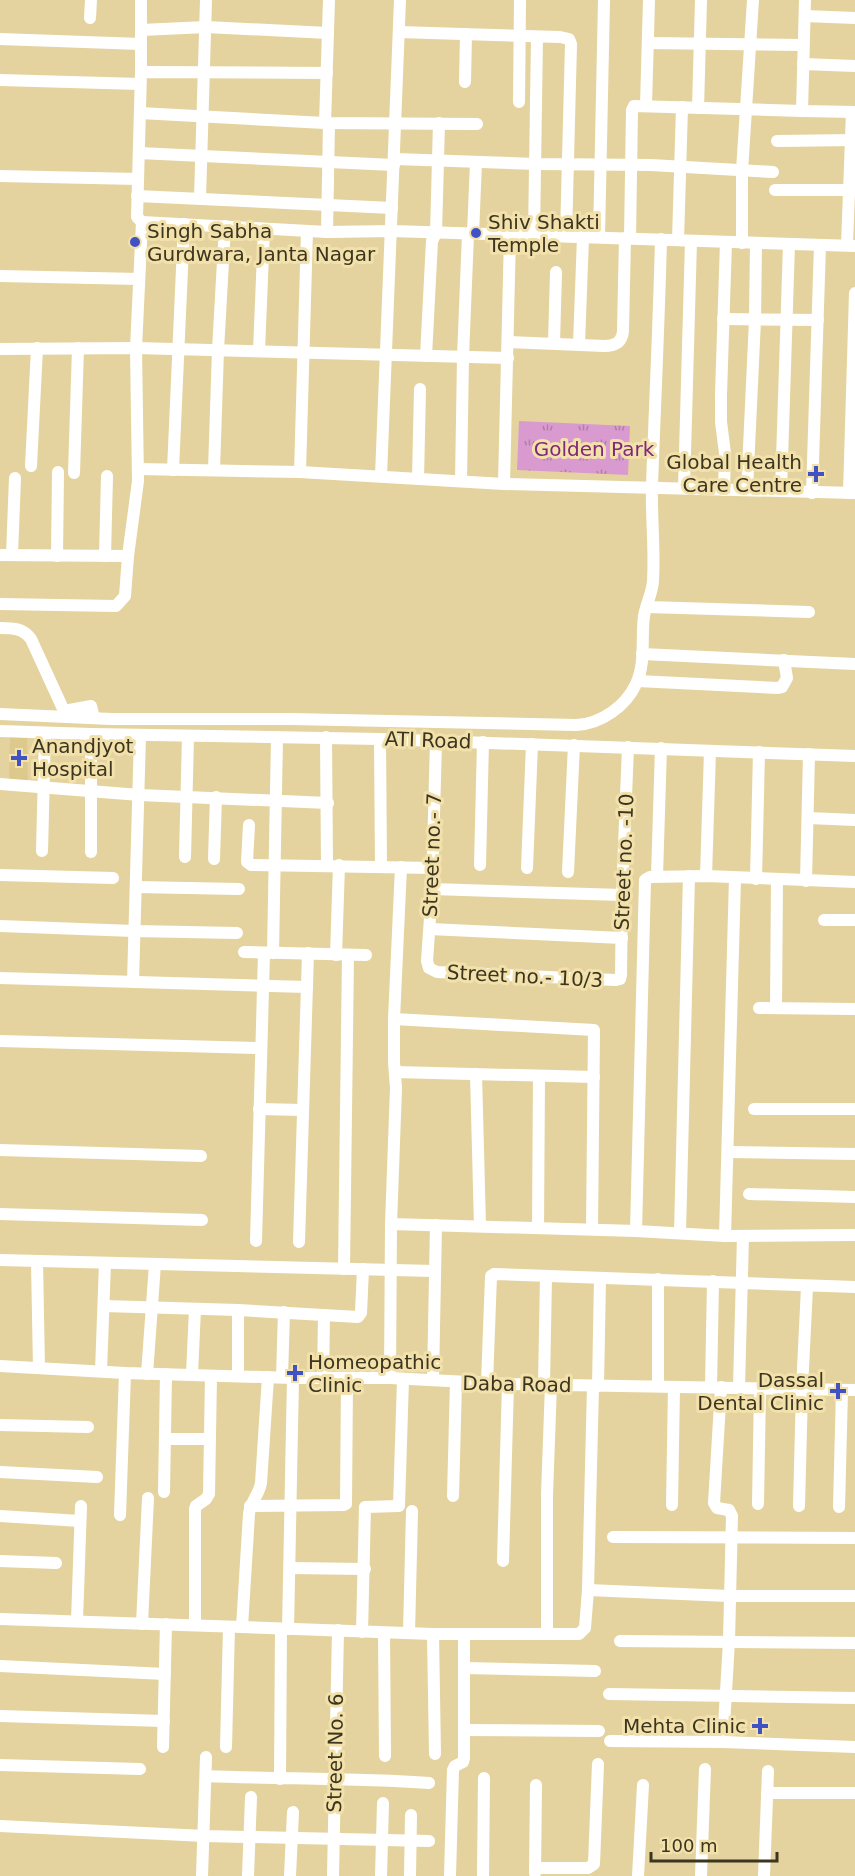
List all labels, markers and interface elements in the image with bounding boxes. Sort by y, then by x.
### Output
place label: Shiv Shakti Temple [487,210,600,257]
place label: Singh Sabha Gurdwara, Janta Nagar [147,219,376,266]
marker: Shiv Shakti Temple [469,226,483,240]
marker: Singh Sabha Gurdwara, Janta Nagar [128,235,142,249]
park label: Golden Park [534,437,655,461]
place label: Global Health Care Centre [666,450,802,497]
marker: Global Health Care Centre [807,465,825,483]
street label: ATI Road [384,726,472,754]
place label: Anandjyot Hospital [32,734,134,781]
marker: Anandjyot Hospital [10,749,28,767]
street label: Street no.- 7 [418,792,446,918]
street label: Street no. -10 [610,793,638,931]
street label: Street no.- 10/3 [446,960,604,992]
place label: Homeopathic Clinic [308,1350,441,1397]
marker: Homeopathic Clinic [286,1364,304,1382]
place label: Dassal Dental Clinic [697,1368,824,1415]
street label: Daba Road [462,1371,572,1397]
marker: Dassal Dental Clinic [829,1382,847,1400]
street label: Street No. 6 [322,1693,348,1813]
place label: Mehta Clinic [623,1714,746,1738]
marker: Mehta Clinic [751,1717,769,1735]
scale bar [651,1825,777,1863]
text: 100 m [660,1835,718,1856]

